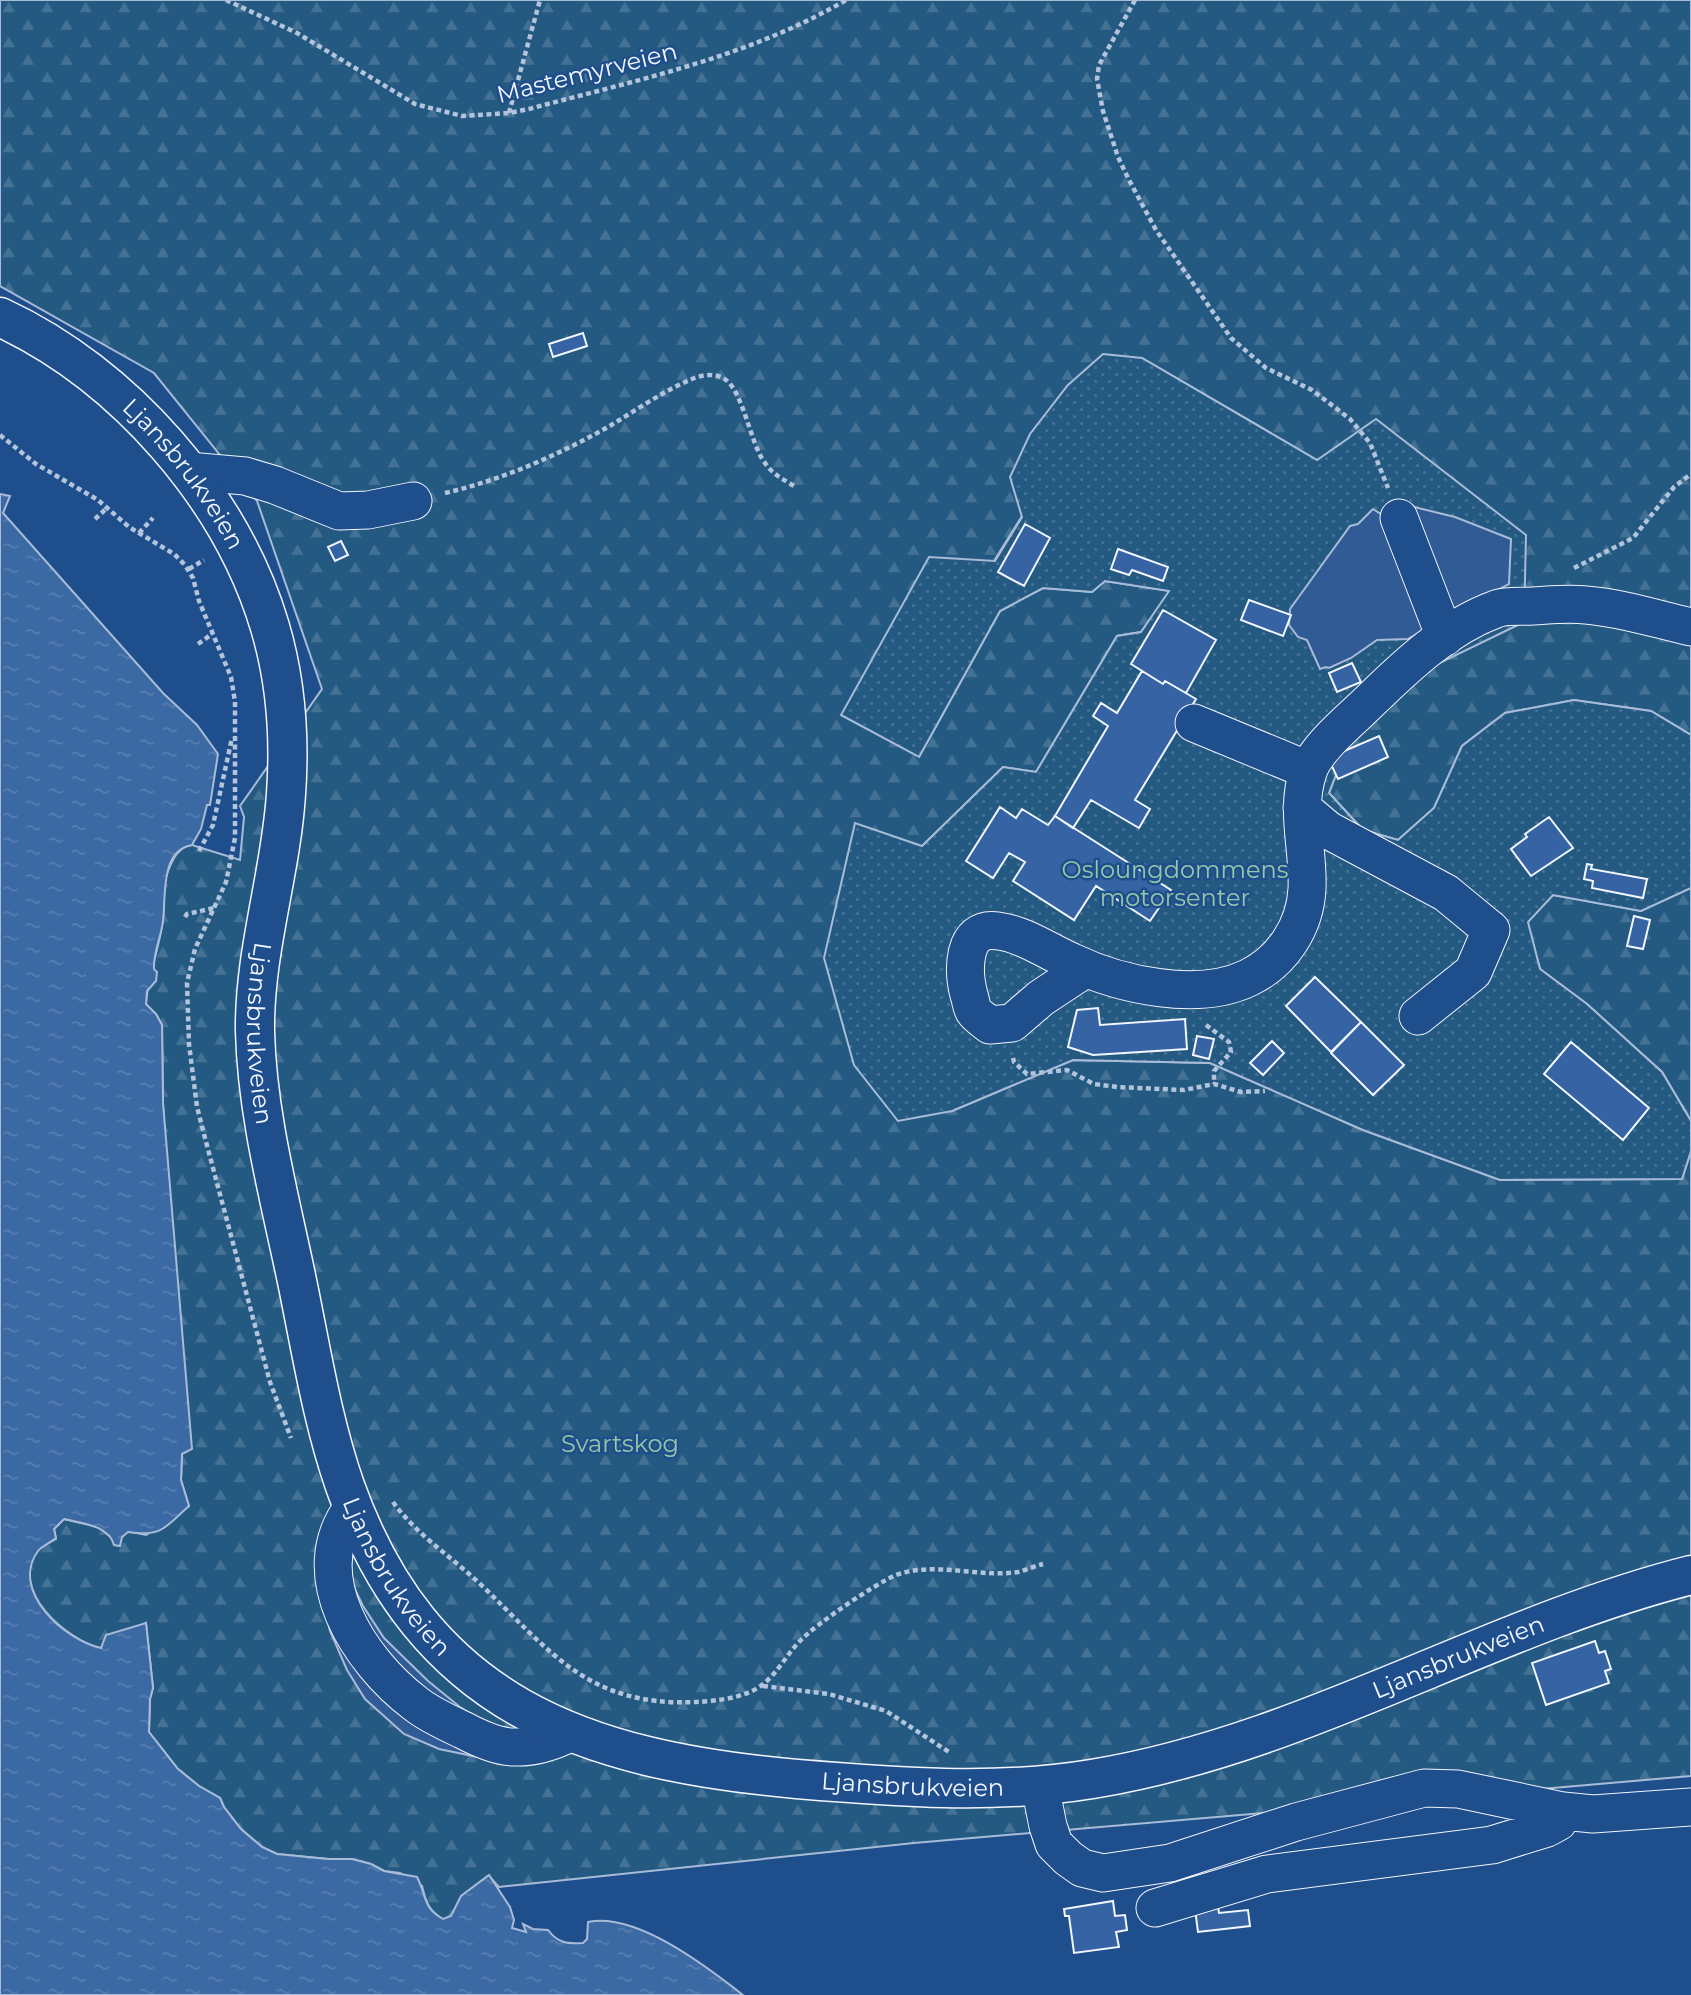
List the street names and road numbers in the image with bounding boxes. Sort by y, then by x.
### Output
street label: Mastemyrveien [494,36,680,109]
street label: Ljansbrukveien [117,392,251,554]
street label: Ljansbrukveien [241,940,279,1126]
street label: Ljansbrukveien [337,1493,457,1662]
street label: Ljansbrukveien [1368,1609,1548,1705]
street label: Ljansbrukveien [820,1766,1004,1802]

